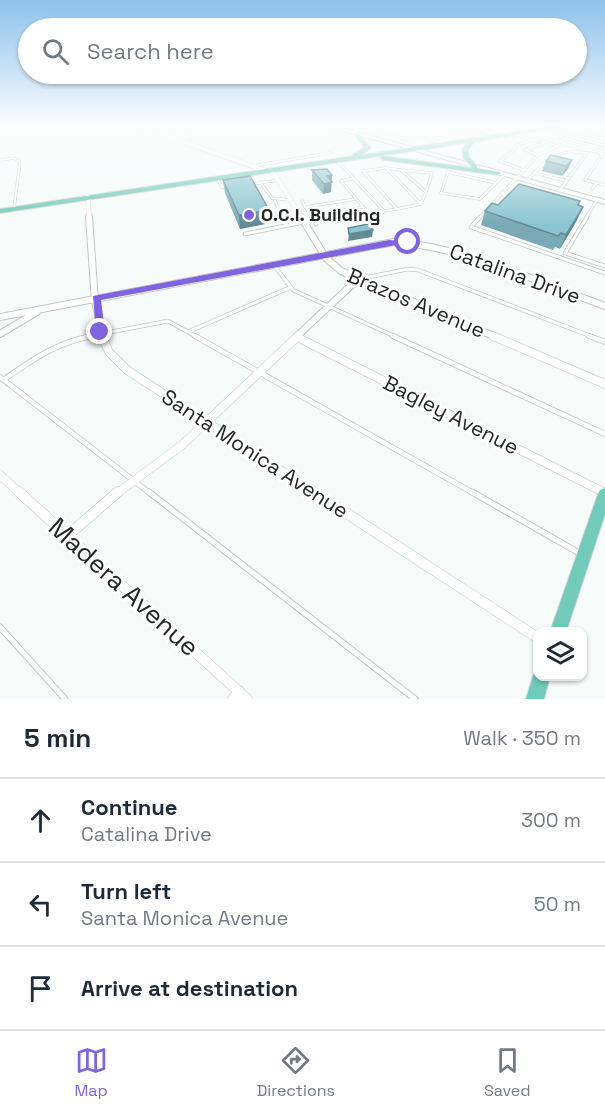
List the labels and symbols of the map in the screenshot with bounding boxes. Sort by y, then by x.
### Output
place label: O.C.I. Building [261,203,380,226]
marker: O.C.I. Building [242,208,256,222]
route start [394,228,420,254]
street label: Catalina Drive [446,237,584,310]
street label: Brazos Avenue [343,261,489,344]
route end [86,318,112,344]
street label: Bagley Avenue [379,369,524,460]
street label: Santa Monica Avenue [157,383,354,524]
street label: Madera Avenue [41,510,207,664]

